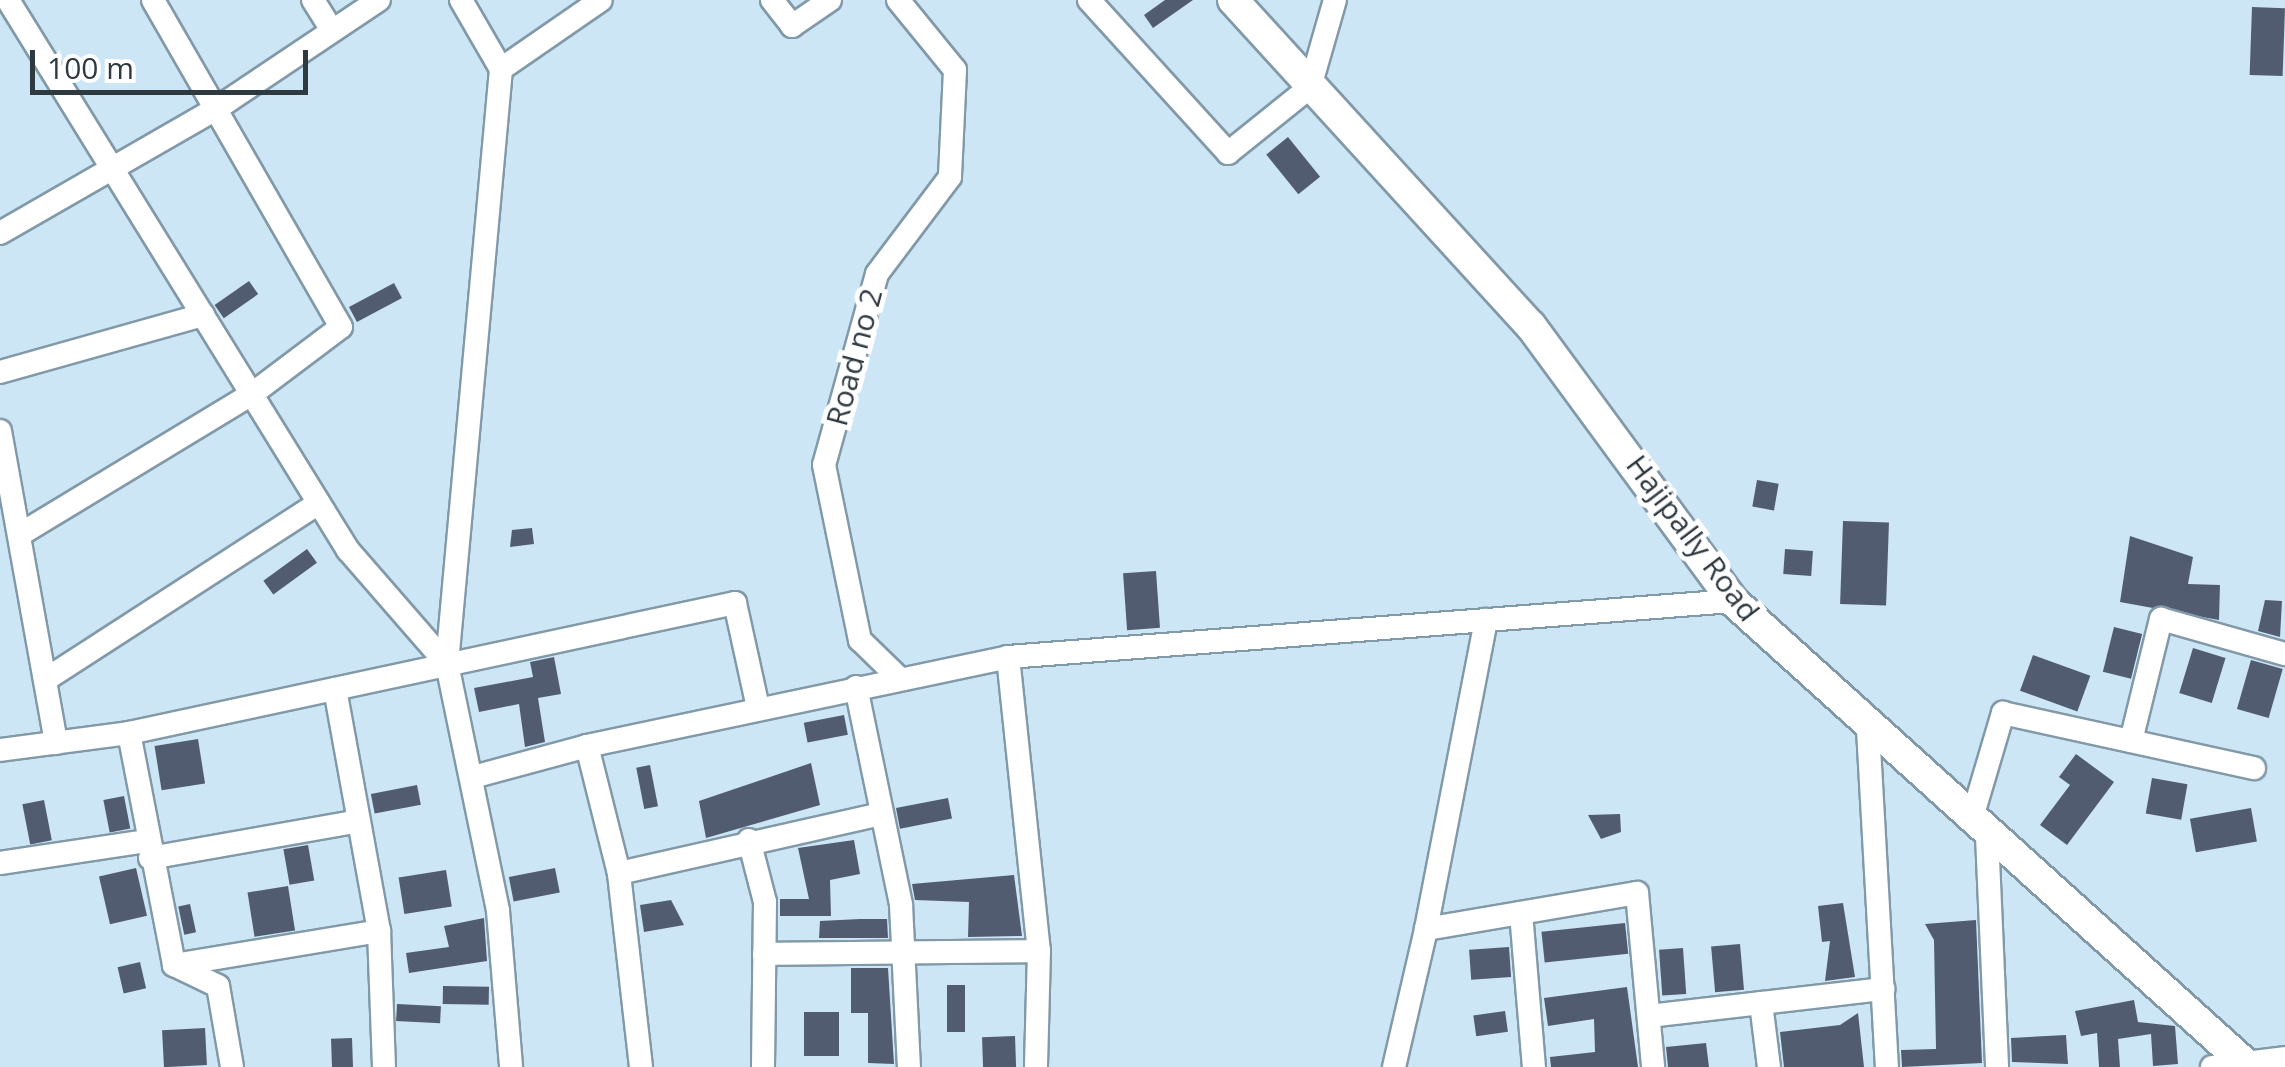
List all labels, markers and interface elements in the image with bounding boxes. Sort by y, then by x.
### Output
scale bar [35,30,312,92]
text: 100 m [47,47,134,88]
street label: Road no 2 [818,284,890,430]
street label: Hajipally Road [1619,448,1767,628]

